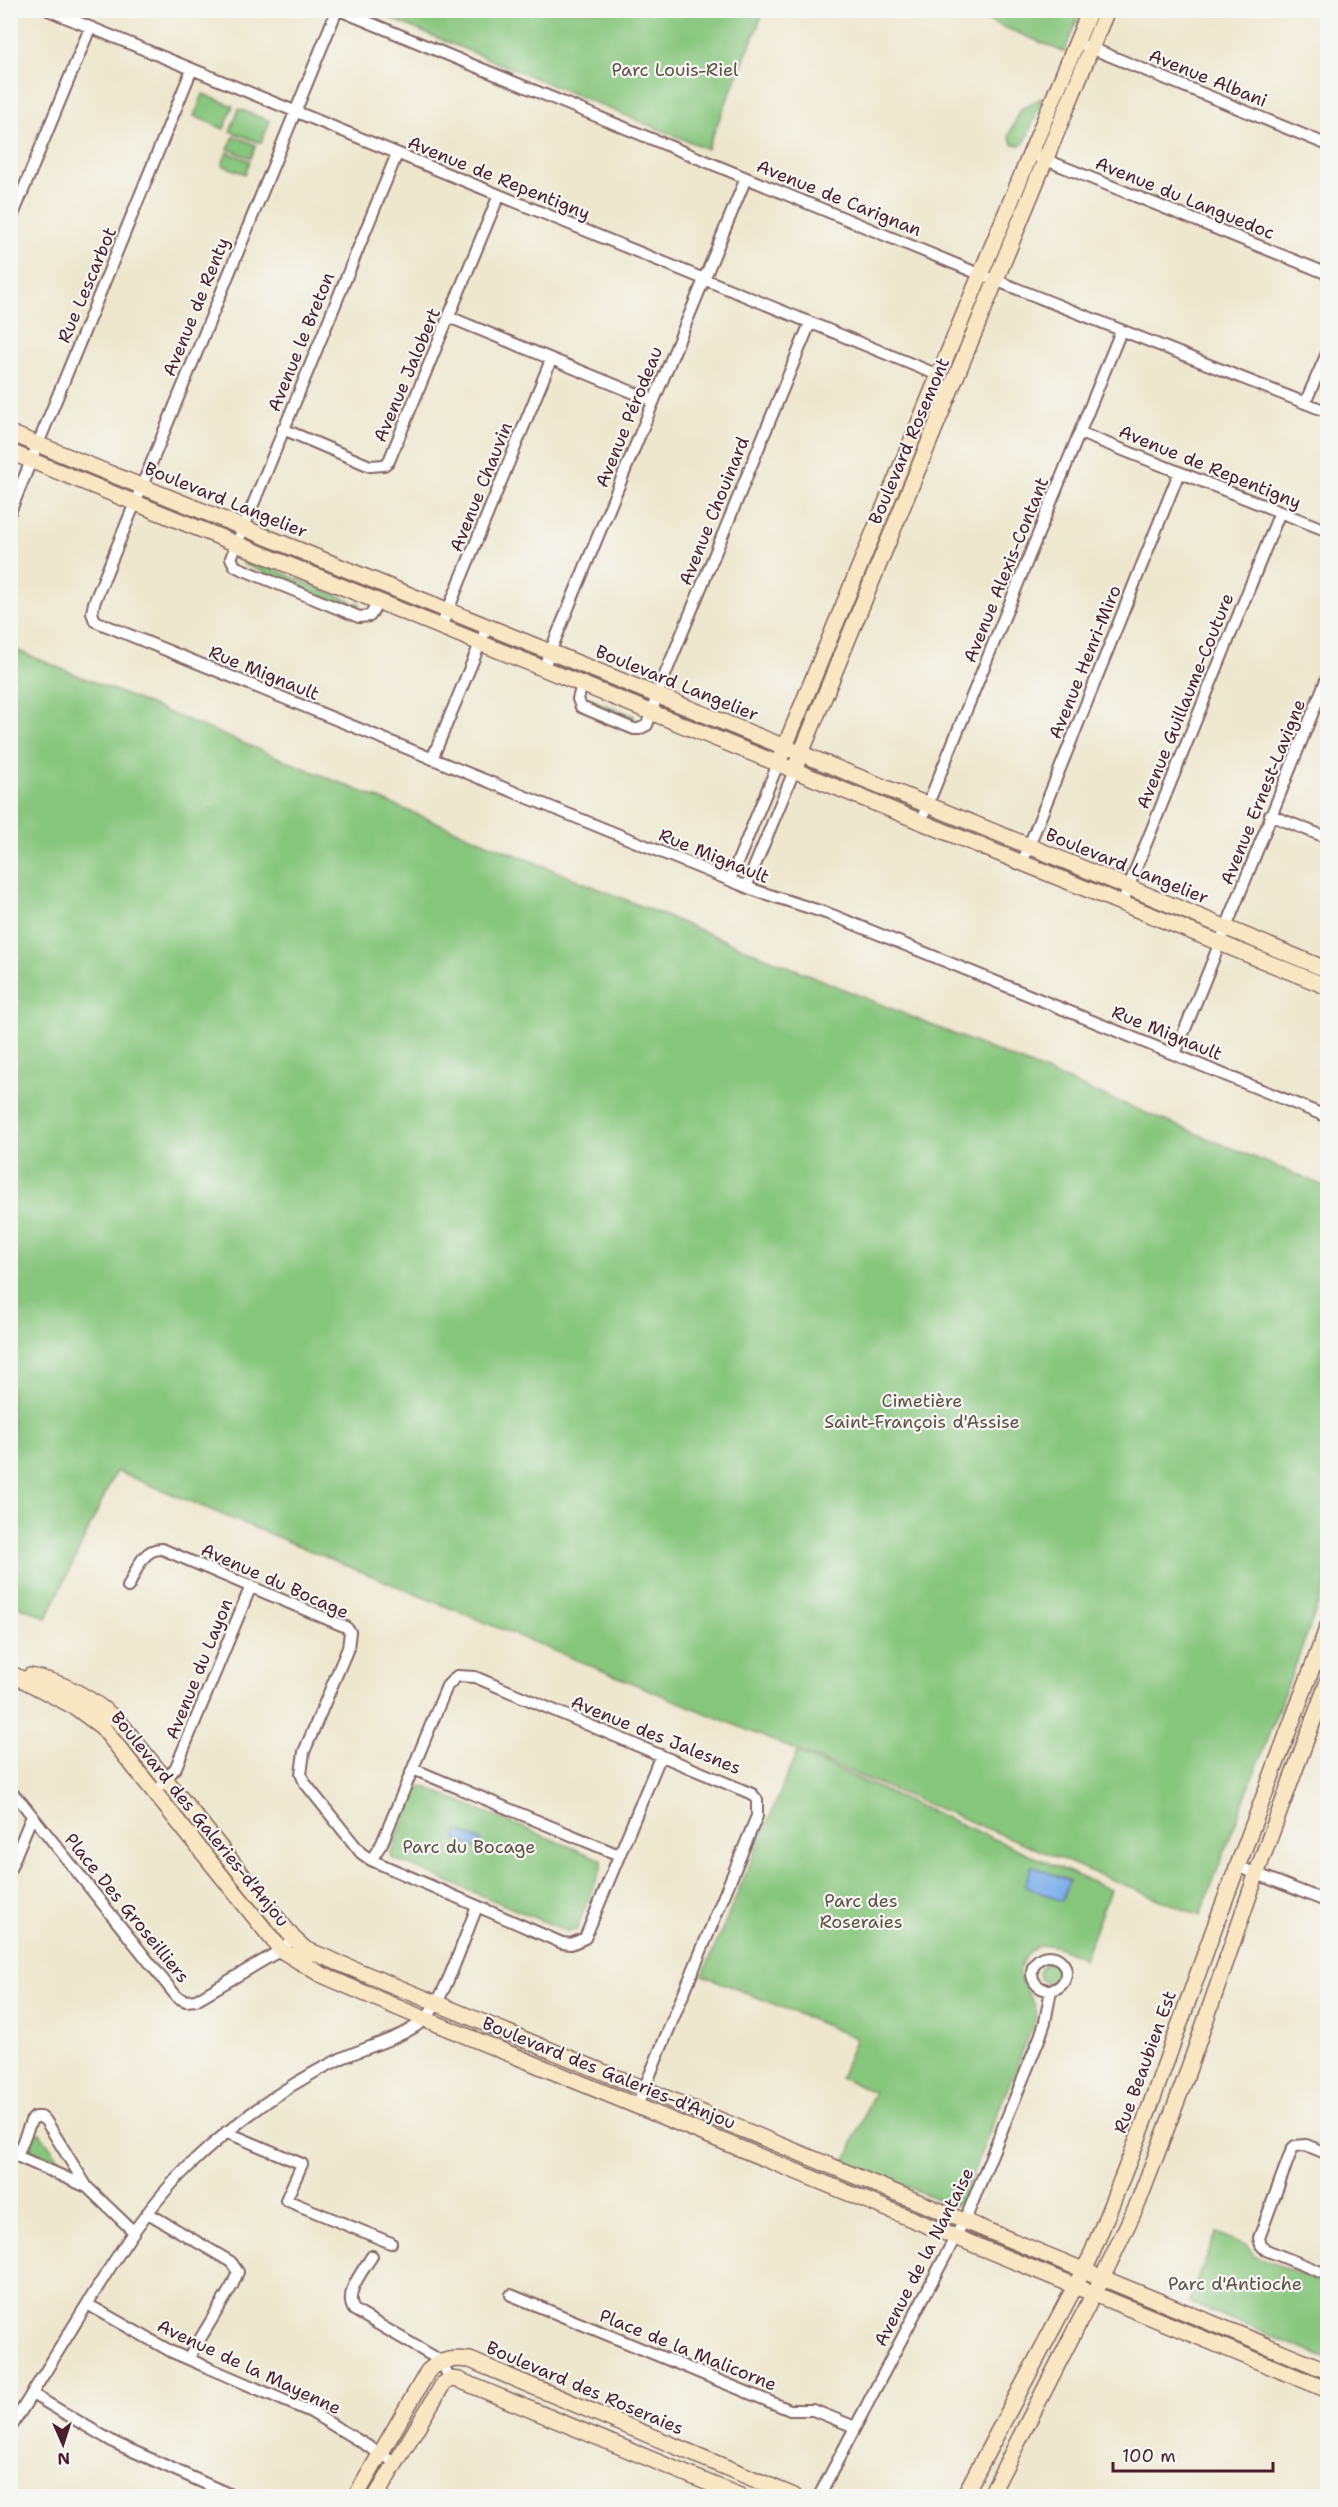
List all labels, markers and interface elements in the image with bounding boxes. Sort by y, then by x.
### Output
street label: Avenue Albani [1145,43,1271,113]
park label: Parc Louis-Riel [611,58,739,82]
street label: Avenue de Repentigny [404,130,594,226]
street label: Avenue du Languedoc [1092,151,1278,245]
street label: Avenue de Carignan [753,154,925,242]
street label: Rue Lescarbot [52,223,122,347]
street label: Avenue de Renty [157,234,235,380]
street label: Avenue le Breton [262,269,340,415]
street label: Avenue Jalobert [368,304,446,446]
street label: Avenue Pérodeau [590,343,668,491]
street label: Boulevard Rosemont [863,354,955,528]
street label: Avenue Chauvin [444,418,518,556]
street label: Avenue de Repentigny [1115,419,1305,515]
street label: Avenue Chouinard [673,433,755,589]
street label: Boulevard Langelier [141,456,311,544]
street label: Avenue Alexis-Contant [958,474,1054,666]
street label: Avenue Henri-Miro [1043,582,1127,742]
street label: Avenue Guillaume-Couture [1131,590,1239,812]
street label: Boulevard Langelier [592,639,762,727]
street label: Rue Mignault [205,640,323,706]
street label: Avenue Ernest-Lavigne [1215,696,1311,888]
street label: Boulevard Langelier [1042,822,1212,910]
street label: Rue Mignault [655,823,773,889]
street label: Rue Mignault [1108,1000,1226,1066]
park label: Cimetière Saint-François d'Assise [824,1389,1020,1434]
street label: Avenue du Bocage [197,1538,353,1624]
street label: Avenue du Layon [160,1595,238,1743]
street label: Avenue des Jalesnes [567,1690,745,1780]
street label: Boulevard des Galeries-d'Anjou [105,1706,295,1932]
street label: Place Des Groseilliers [59,1828,195,1988]
park label: Parc du Bocage [402,1835,536,1859]
park label: Parc des Roseraies [819,1889,903,1934]
street label: Rue Beaubien Est [1108,1987,1182,2137]
street label: Boulevard des Galeries-d'Anjou [479,2011,739,2135]
street label: Avenue de la Nantaise [868,2164,980,2350]
park label: Parc d'Antioche [1168,2272,1302,2296]
street label: Place de la Malicorne [596,2303,780,2397]
street label: Avenue de la Mayenne [153,2314,345,2420]
street label: Boulevard des Roseraies [483,2336,687,2440]
north arrow [33,2414,93,2474]
scale bar [1113,2435,1274,2473]
text: 100 m [1122,2444,1176,2468]
text: N [57,2448,71,2469]

